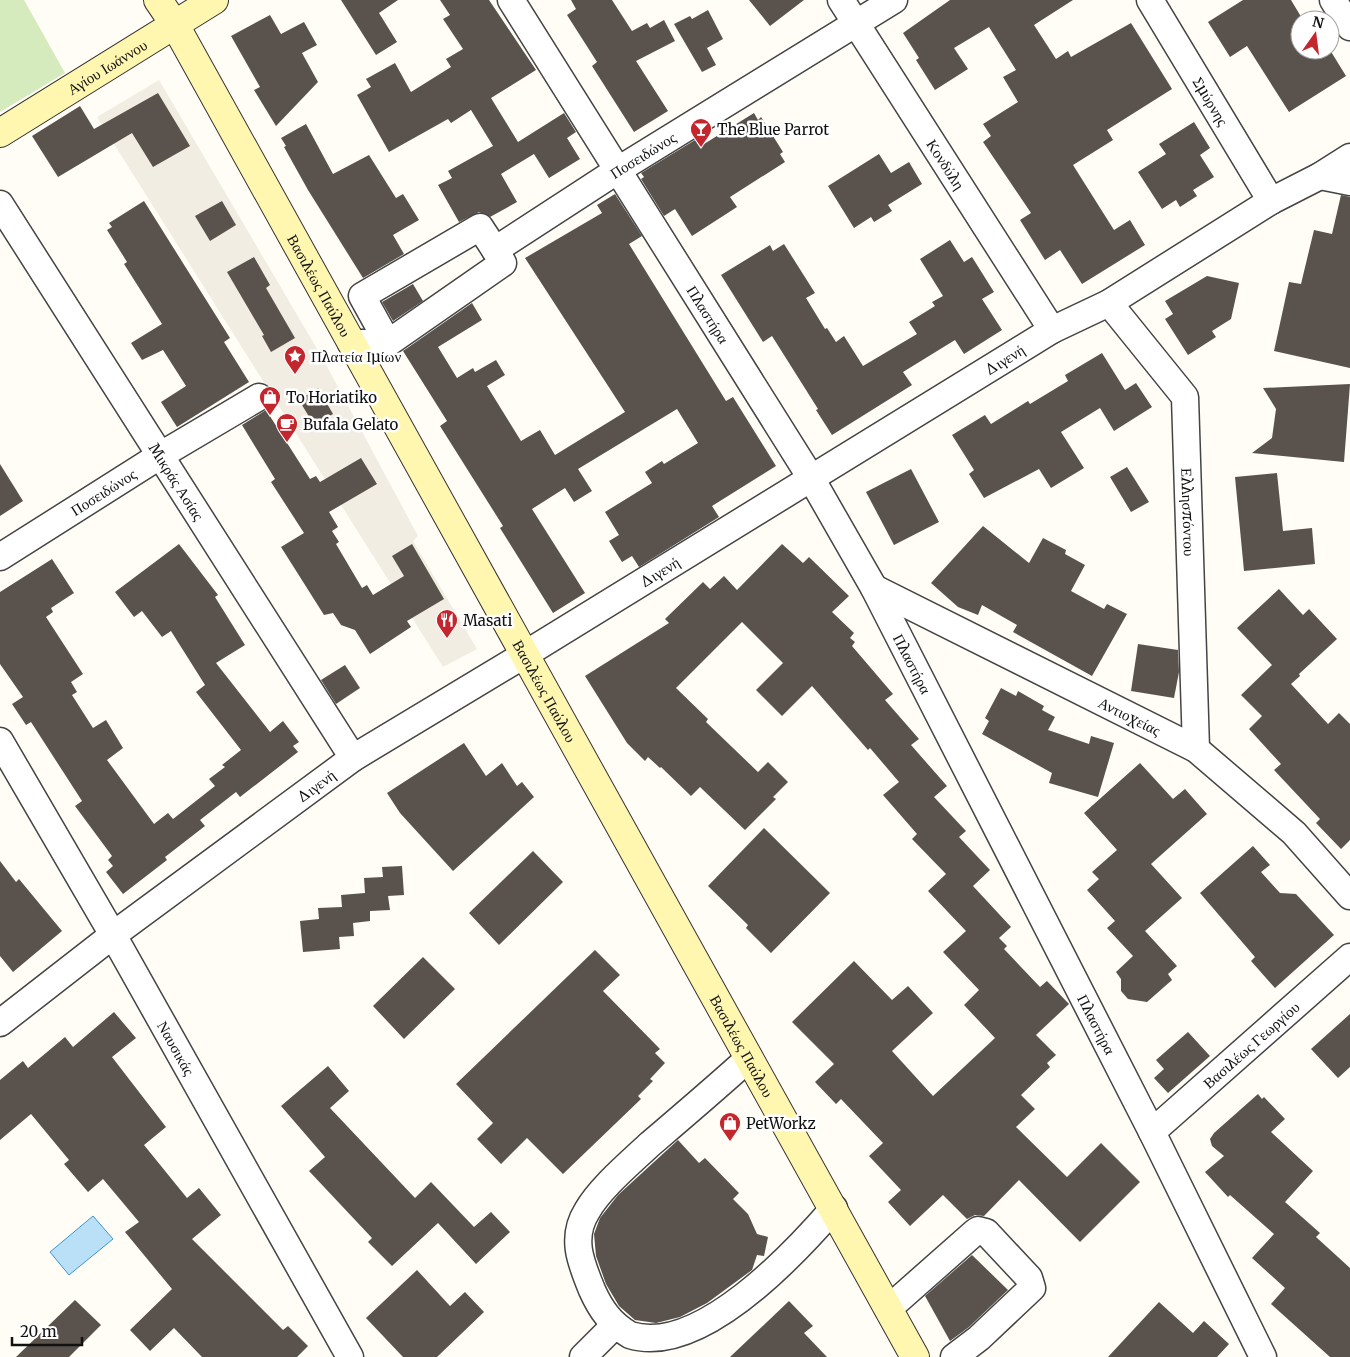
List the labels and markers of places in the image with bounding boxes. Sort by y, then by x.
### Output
bar icon: The Blue Parrot [689,117,713,148]
place label: The Blue Parrot [717,120,829,139]
place icon: Πλατεία Ιμίων [283,344,307,375]
place label: Πλατεία Ιμίων [311,347,401,366]
shop icon: To Horiatiko [258,385,282,416]
place label: To Horiatiko [286,388,377,407]
cafe icon: Bufala Gelato [275,412,299,443]
place label: Bufala Gelato [303,415,399,434]
restaurant icon: Masati [435,608,459,639]
place label: Masati [463,611,512,630]
shop icon: PetWorkz [718,1111,742,1142]
place label: PetWorkz [746,1114,816,1133]

